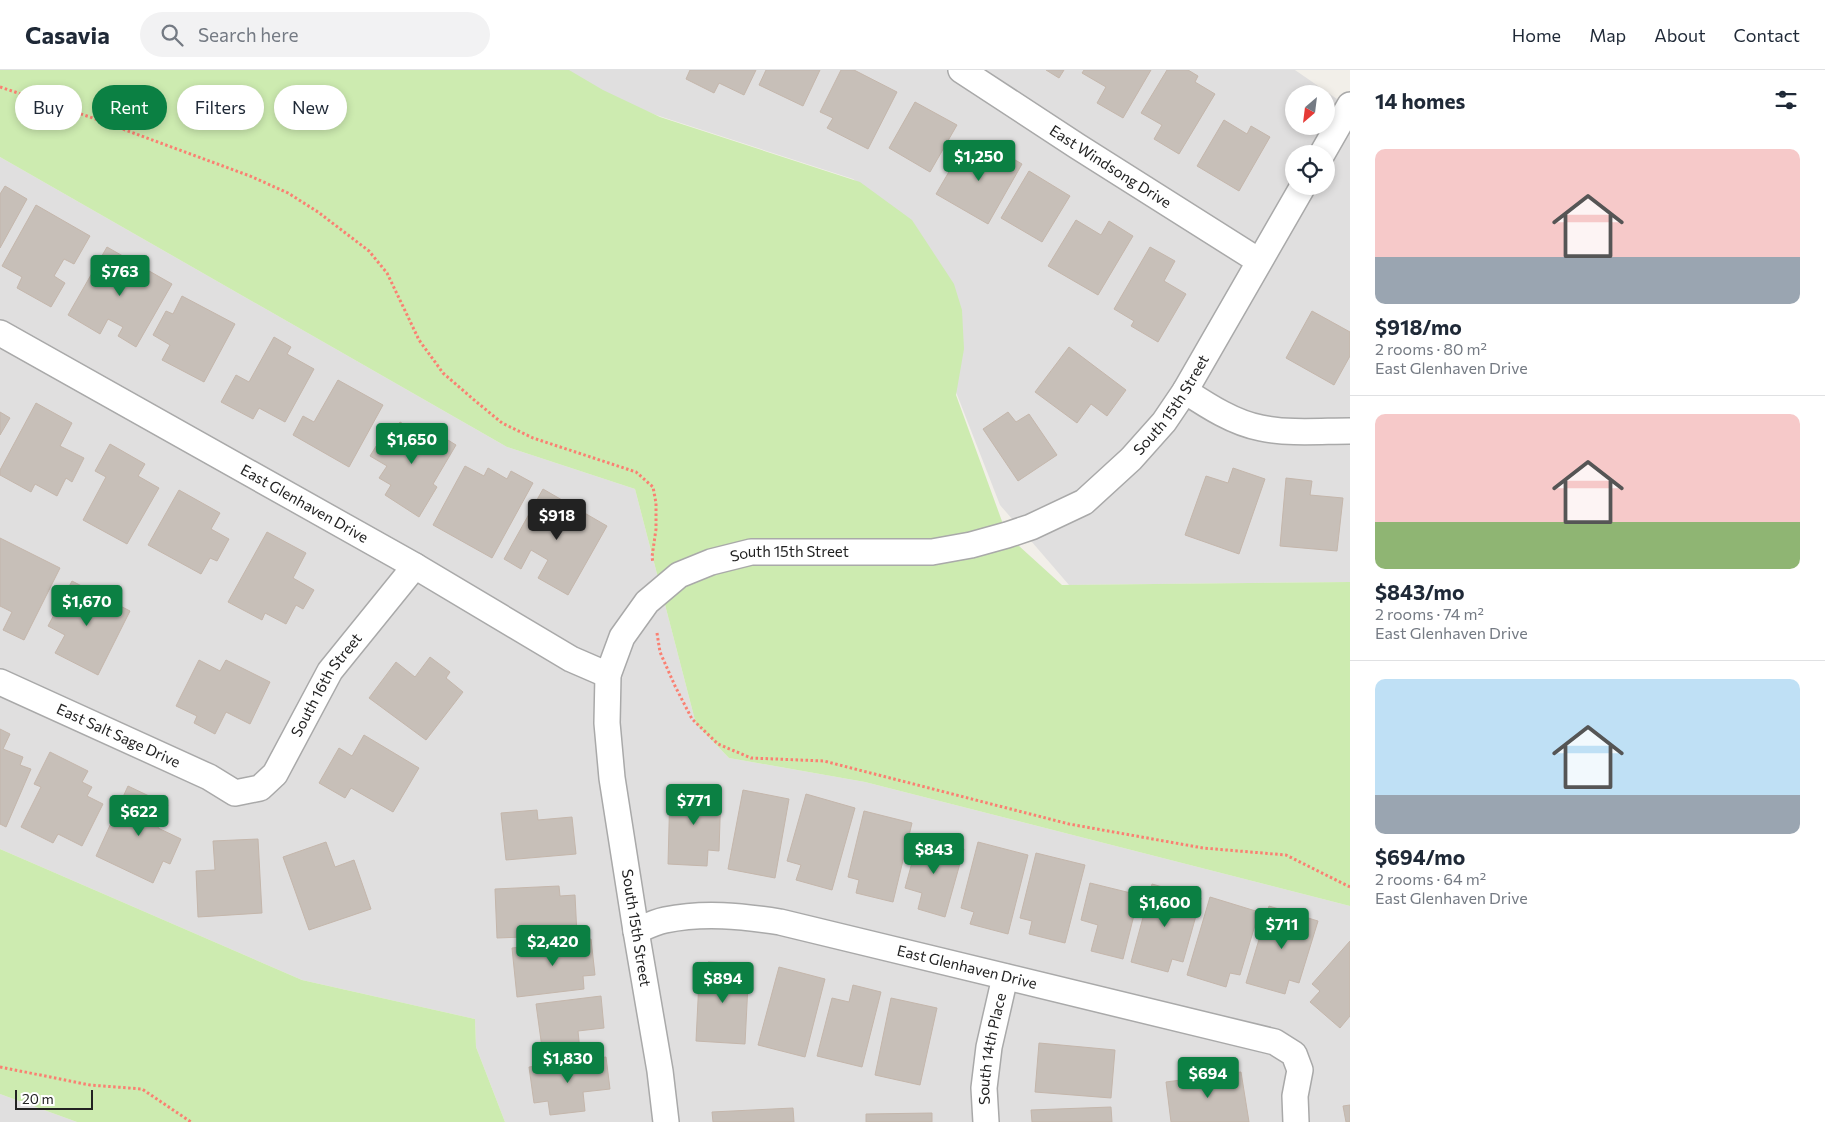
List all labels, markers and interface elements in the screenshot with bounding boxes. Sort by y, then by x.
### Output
search box [140,12,490,57]
text: Casavia [25,20,110,49]
icon: search [158,21,186,49]
text: Search here [198,23,298,46]
text: Home [1512,24,1561,46]
text: Map [1589,24,1626,46]
text: About [1654,24,1706,46]
text: Contact [1734,24,1800,46]
chip: Buy [15,85,82,130]
chip: Rent [92,85,167,130]
chip: Filters [177,85,264,130]
chip: New [274,85,347,130]
north arrow [1285,85,1335,135]
map controls [1285,85,1335,195]
icon: filters [1772,86,1800,114]
text: 14 homes [1375,88,1465,113]
street label: East Windsong Drive [1047,121,1175,211]
pin: $1,250 [938,140,1020,182]
button: locate [1285,145,1335,195]
text: $1,250 [954,146,1004,165]
icon: home [1543,181,1633,271]
pin: $763 [90,254,150,297]
text: $763 [102,261,138,280]
text: $918/mo [1375,314,1462,339]
text: 2 rooms · 80 m² [1375,339,1487,358]
street label: South 15th Street [1129,351,1212,458]
text: East Glenhaven Drive [1375,358,1528,377]
pin: $1,650 [371,422,453,465]
text: $1,650 [387,429,437,448]
icon: home [1543,447,1633,537]
street label: East Glenhaven Drive [238,460,372,546]
pin: $918 [527,498,587,541]
text: $918 [539,505,575,524]
street label: South 15th Street [728,542,849,565]
text: $843/mo [1375,579,1464,604]
pin: $1,670 [46,584,128,627]
text: $1,670 [62,591,112,610]
text: 2 rooms · 74 m² [1375,604,1484,623]
text: East Glenhaven Drive [1375,623,1528,642]
street label: South 16th Street [287,629,365,740]
street label: East Salt Sage Drive [54,699,183,771]
icon: home [1543,712,1633,802]
pin: $771 [664,784,724,826]
text: $771 [677,790,711,809]
pin: $622 [109,794,169,837]
text: $622 [120,801,158,820]
pin: $843 [904,832,964,875]
text: $843 [915,839,953,858]
text: $694/mo [1375,844,1465,869]
street label: South 15th Street [619,868,655,988]
text: 2 rooms · 64 m² [1375,869,1486,888]
pin: $1,600 [1124,886,1206,928]
text: East Glenhaven Drive [1375,888,1528,907]
text: $1,600 [1139,892,1191,911]
pin: $711 [1252,908,1312,950]
text: $711 [1266,914,1298,933]
pin: $2,420 [512,924,594,967]
text: $2,420 [527,931,579,950]
street label: East Glenhaven Drive [895,941,1039,992]
pin: $894 [693,962,753,1004]
text: $894 [704,968,742,987]
street label: South 14th Place [974,991,1009,1105]
pin: $1,830 [527,1042,609,1084]
text: $1,830 [543,1048,593,1067]
pin: $694 [1178,1056,1238,1099]
text: $694 [1189,1063,1227,1082]
scale bar [15,1087,92,1110]
text: 20 m [22,1090,54,1107]

